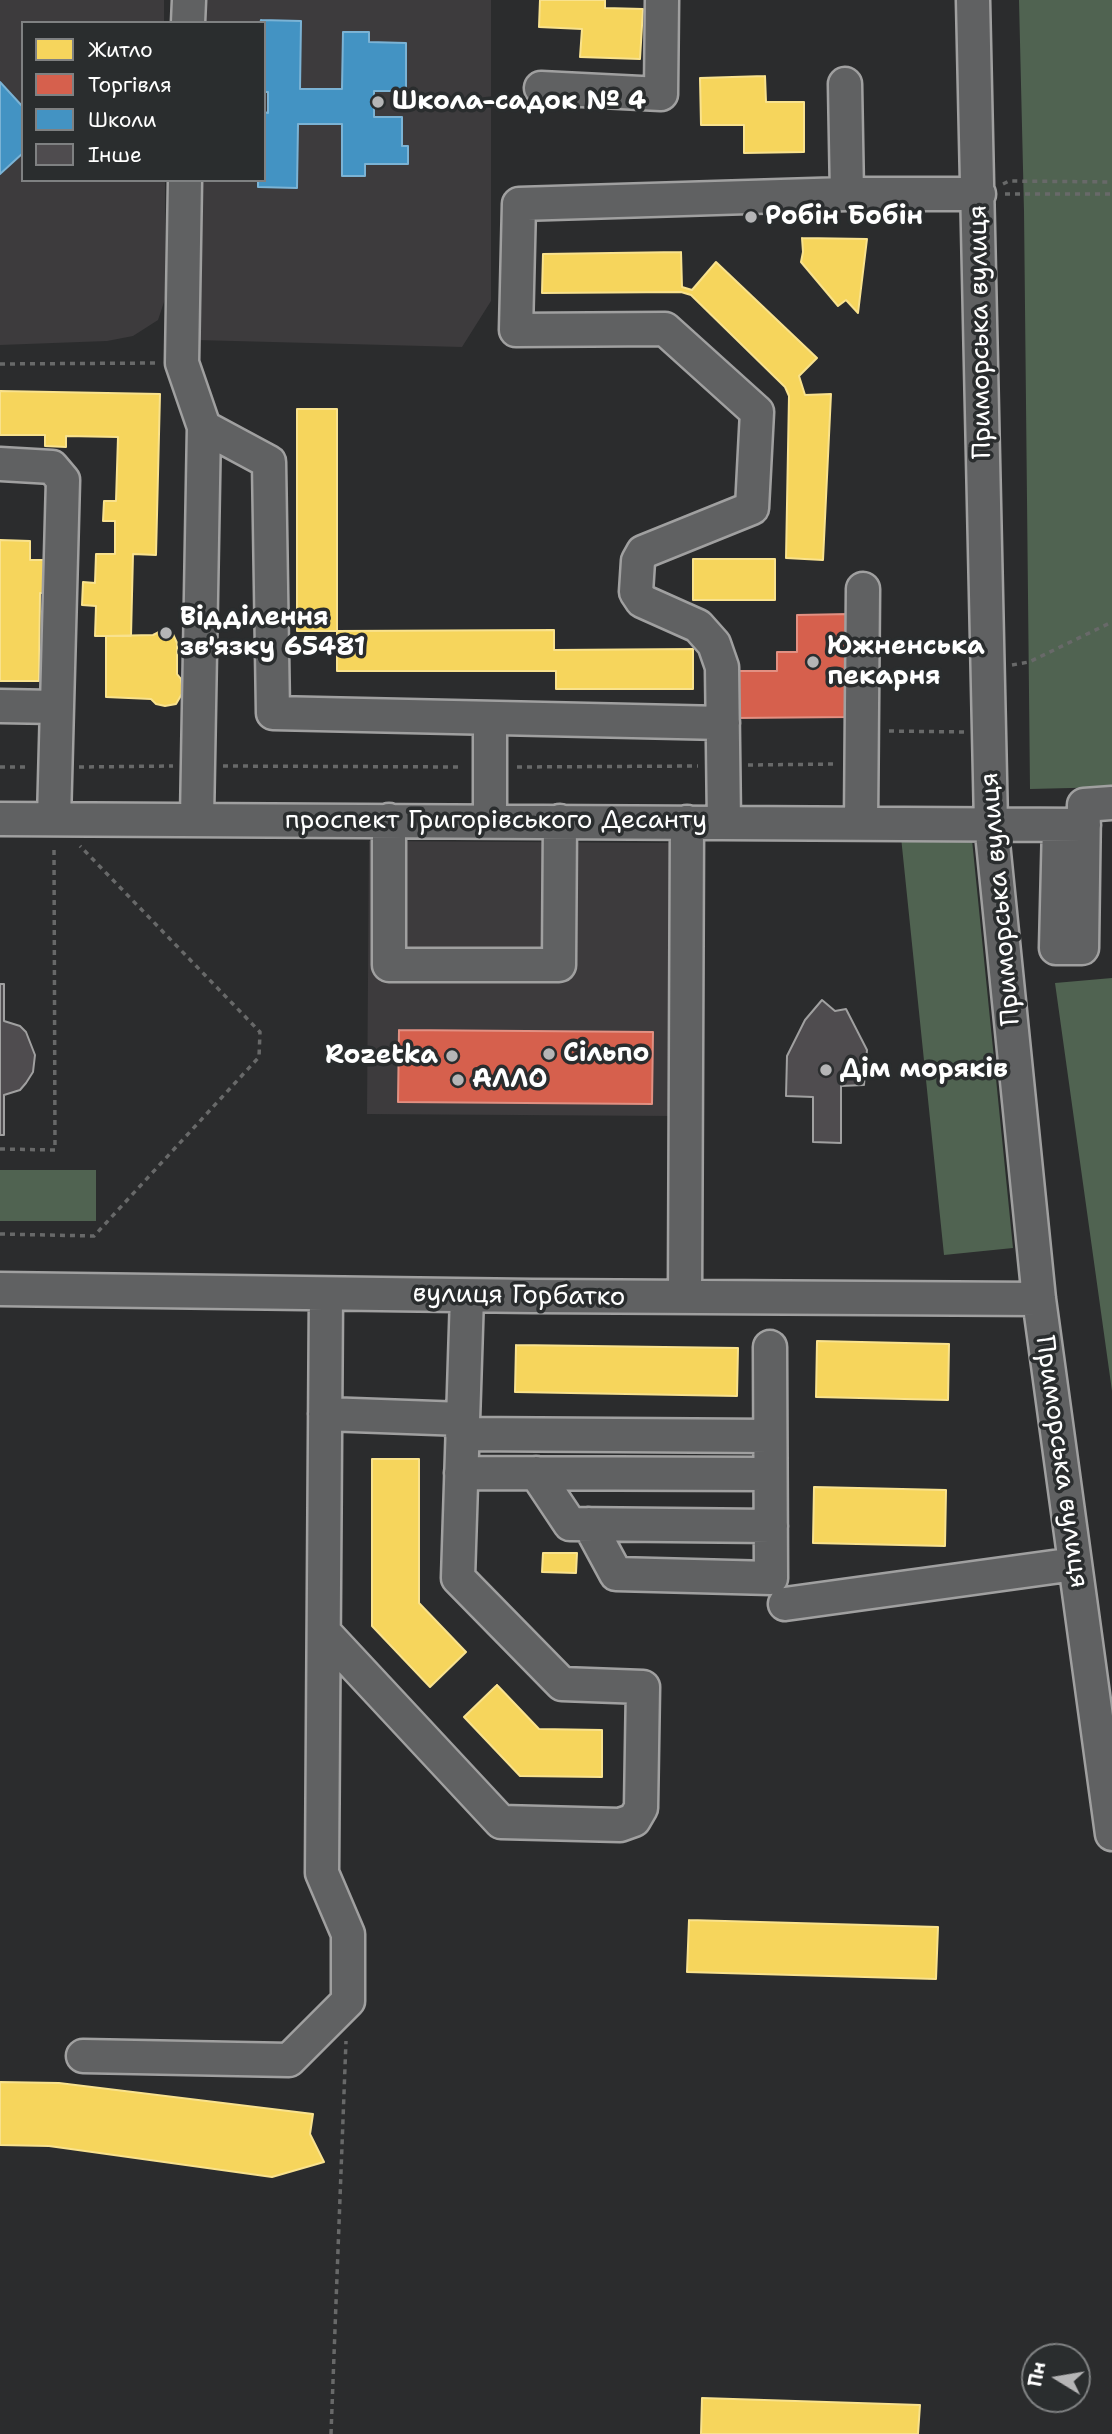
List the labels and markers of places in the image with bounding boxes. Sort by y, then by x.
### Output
place label: Школа-садок № 4 [392,86,646,118]
marker: Школа-садок № 4 [370,94,386,110]
place label: Робін Бобін [765,201,923,233]
marker: Робін Бобін [743,209,759,225]
place label: Відділення зв'язку 65481 [180,602,366,664]
marker: Відділення зв'язку 65481 [158,625,174,641]
place label: Южненська пекарня [827,631,985,692]
marker: Южненська пекарня [805,654,821,670]
place label: Сільпо [563,1038,649,1070]
place label: Rozetka [325,1040,438,1072]
marker: Сільпо [541,1046,557,1062]
marker: Rozetka [444,1048,460,1064]
place label: Дім моряків [840,1054,1008,1086]
marker: Дім моряків [818,1062,834,1078]
place label: АЛЛО [472,1064,548,1096]
marker: АЛЛО [450,1072,466,1088]

